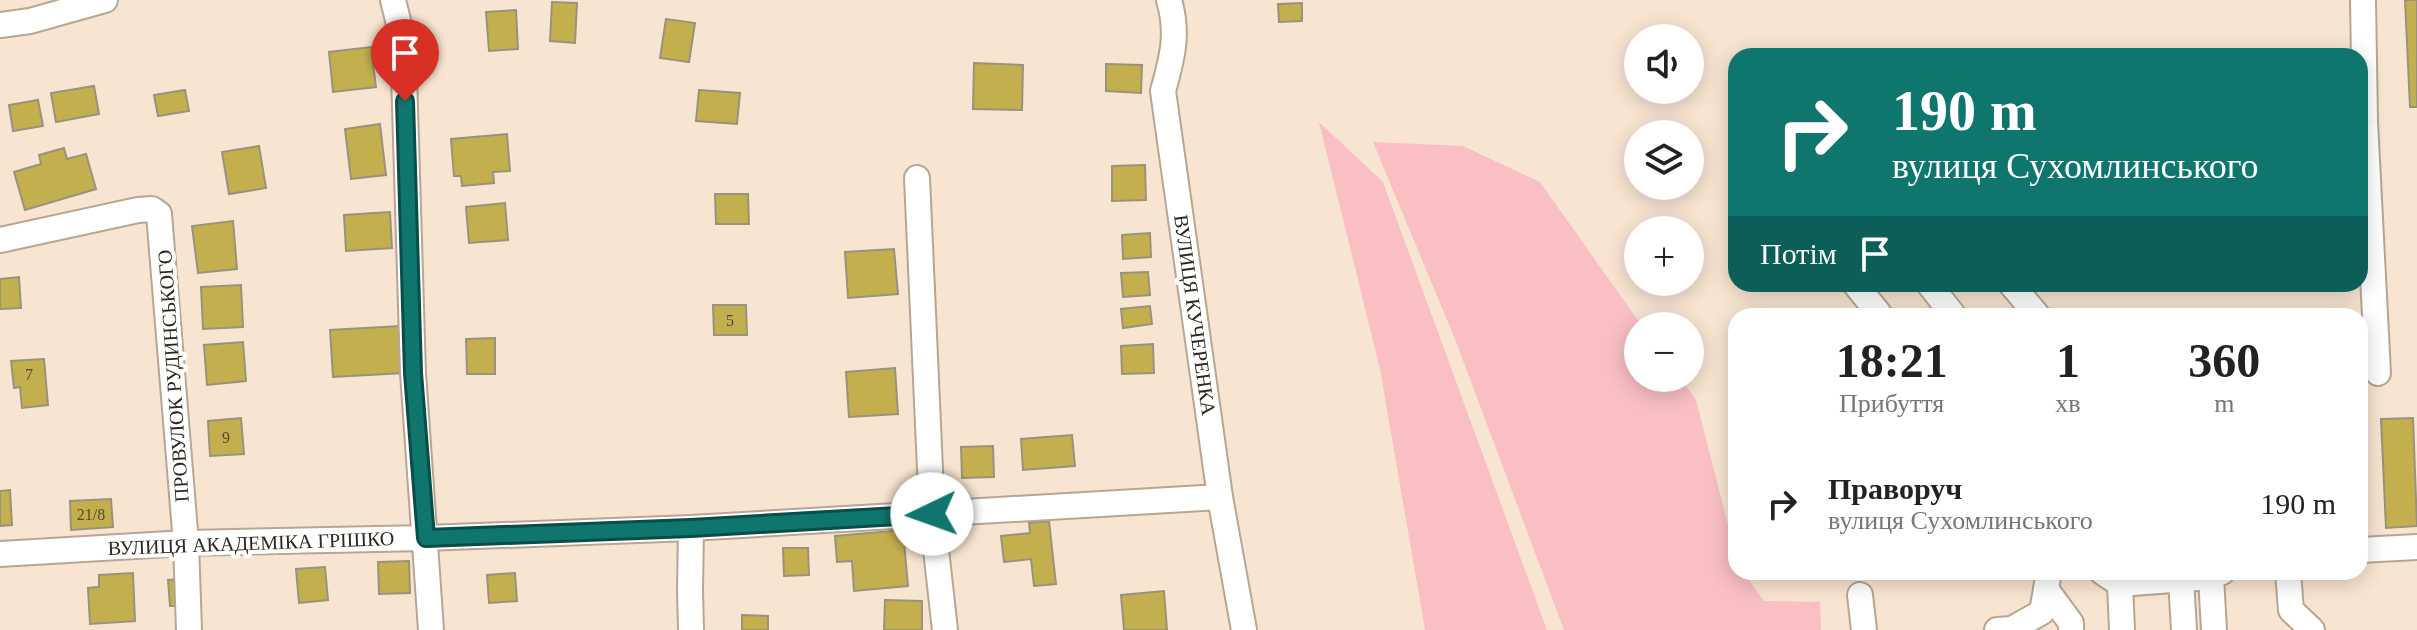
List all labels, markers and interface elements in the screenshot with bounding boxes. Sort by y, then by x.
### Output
pin [371,19,439,101]
map controls [1624,24,1704,392]
button: sound [1624,24,1704,104]
icon: arrive [383,31,427,75]
icon: right [1760,80,1864,184]
text: 190 m [1892,80,2037,142]
button: layers [1624,120,1704,200]
text: вулиця Сухомлинського [1892,146,2259,186]
street label: ВУЛИЦЯ КУЧЕРЕНКА [1169,213,1220,417]
button: + [1624,216,1704,296]
icon: arrive [1853,232,1897,276]
text: Потім [1760,237,1837,270]
street label: ПРОВУЛОК РУДИНСЬКОГО [153,249,194,503]
house number: 5 [726,312,734,329]
button: − [1624,312,1704,392]
text: 18:21 [1836,334,1948,387]
text: 1 [2056,334,2080,387]
text: 360 [2188,334,2260,387]
house number: 7 [25,366,33,383]
text: Прибуття [1839,389,1944,418]
text: хв [2055,389,2081,418]
text: m [2214,389,2234,418]
house number: 9 [222,429,230,446]
position arrow [890,472,974,556]
text: Праворуч [1828,472,1962,505]
icon: right [1760,482,1804,526]
text: 190 m [2260,487,2336,520]
house number: 21/8 [77,506,105,523]
text: вулиця Сухомлинського [1828,506,2093,535]
street label: ВУЛИЦЯ АКАДЕМІКА ГРІШКО [107,527,395,560]

